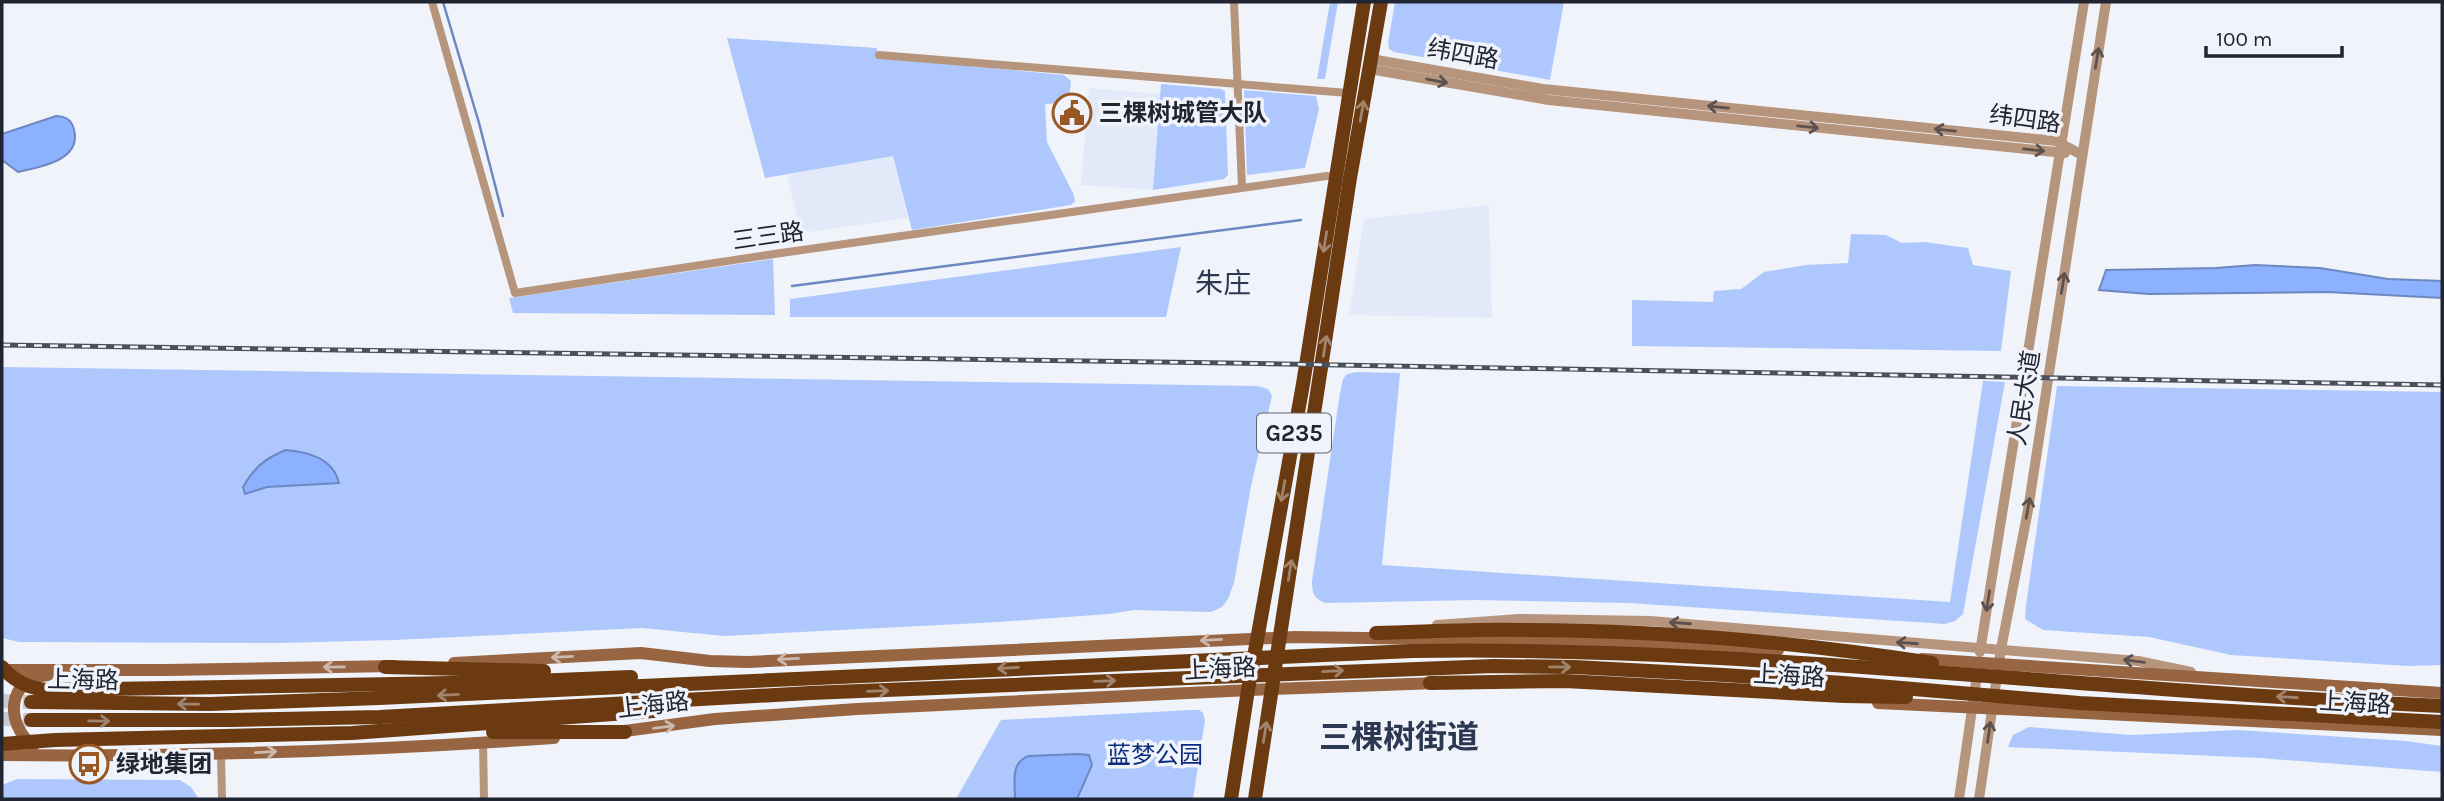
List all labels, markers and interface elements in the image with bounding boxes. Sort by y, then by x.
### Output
scale bar [2206,14,2342,58]
text: 100 m [2216,27,2273,51]
street label: 纬四路 [1425,34,1501,74]
one-way arrow [2091,47,2104,70]
one-way arrow [1425,75,1448,88]
public building icon: 三棵树城管大队 [1051,92,1093,134]
place label: 三棵树城管大队 [1099,99,1267,127]
one-way arrow [1356,100,1369,123]
one-way arrow [1708,100,1730,113]
street label: 纬四路 [1987,100,2063,138]
one-way arrow [1796,120,1819,133]
one-way arrow [1934,123,1957,136]
one-way arrow [2023,144,2045,157]
street label: 三三路 [730,217,806,255]
one-way arrow [1318,230,1331,253]
district label: 朱庄 [1195,267,1251,300]
one-way arrow [2056,272,2069,295]
one-way arrow [1318,335,1331,357]
street label: 人民大道 [2003,348,2045,448]
road number: G235 [1257,414,1331,452]
one-way arrow [1276,479,1290,502]
one-way arrow [2022,497,2035,520]
one-way arrow [1284,559,1297,582]
one-way arrow [1981,589,1994,612]
one-way arrow [1669,616,1692,629]
one-way arrow [1200,634,1223,647]
one-way arrow [1896,636,1919,649]
one-way arrow [550,651,573,664]
one-way arrow [778,653,800,666]
street label: 上海路 [1183,653,1257,685]
one-way arrow [2123,654,2145,667]
one-way arrow [1548,660,1571,674]
street label: 上海路 [1752,660,1826,692]
one-way arrow [323,661,346,674]
one-way arrow [997,662,1020,675]
street label: 上海路 [47,665,119,695]
one-way arrow [1321,665,1344,678]
one-way arrow [1093,675,1116,688]
one-way arrow [866,684,889,697]
street label: 上海路 [616,687,690,723]
street label: 上海路 [2318,687,2392,719]
one-way arrow [437,689,460,702]
one-way arrow [2276,690,2299,703]
one-way arrow [177,697,200,710]
one-way arrow [88,714,111,728]
district label: 三棵树街道 [1319,719,1479,756]
one-way arrow [652,721,675,734]
one-way arrow [1259,721,1272,744]
one-way arrow [1983,721,1996,744]
park label: 蓝梦公园 [1107,741,1203,769]
bus stop icon: 绿地集团 [68,743,110,785]
one-way arrow [254,745,277,758]
place label: 绿地集团 [116,750,212,778]

